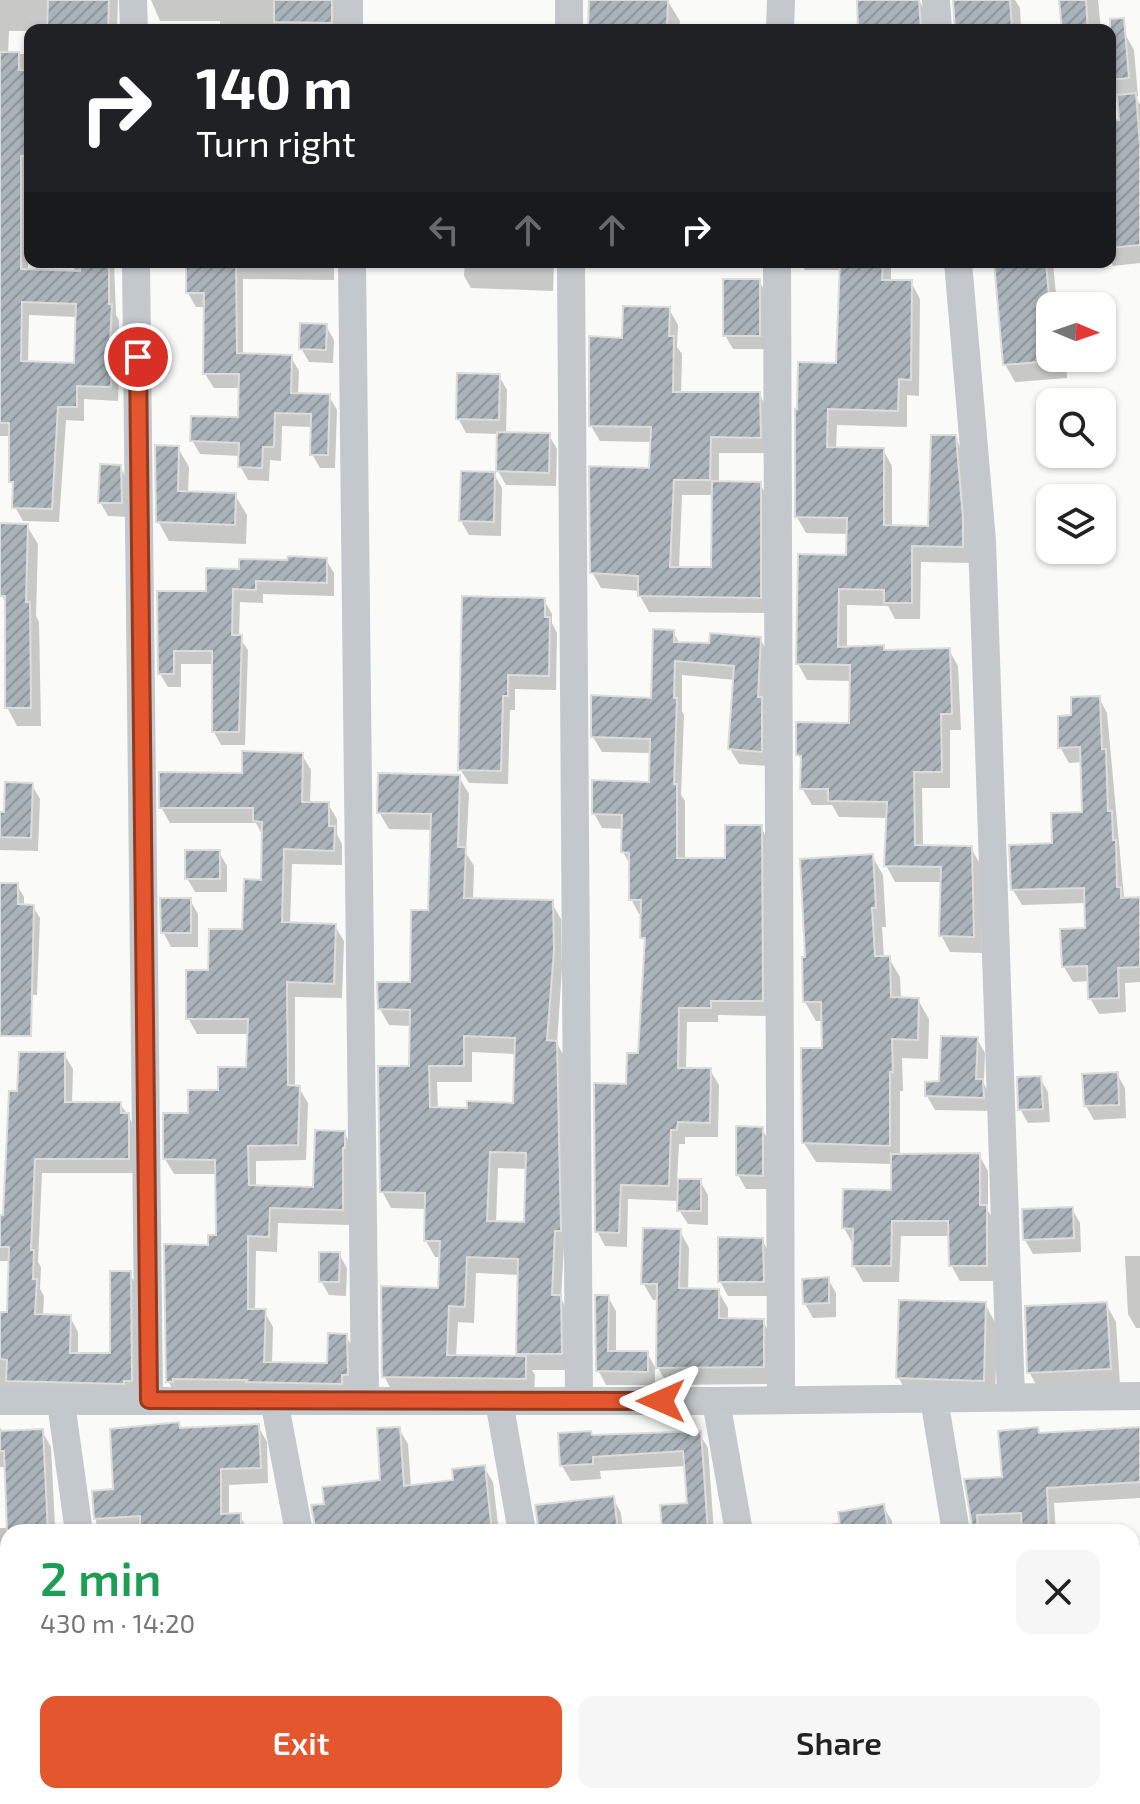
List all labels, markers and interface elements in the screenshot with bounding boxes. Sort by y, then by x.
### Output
text: 140 m [196,53,353,120]
icon: right [64,56,168,160]
text: Turn right [196,121,356,164]
icon: left [422,208,466,252]
icon: ahead [506,208,550,252]
icon: ahead [590,208,634,252]
icon: right [674,208,718,252]
north arrow [1036,292,1116,372]
map controls [1036,292,1116,564]
pin [104,323,172,391]
icon: arrive [116,335,160,379]
button: search [1036,388,1116,468]
button: layers [1036,484,1116,564]
position arrow [619,1359,703,1443]
text: 2 min [40,1548,161,1606]
button: close [1016,1550,1100,1634]
text: 430 m · 14:20 [40,1607,195,1638]
button: Exit [40,1696,562,1788]
button: Share [578,1696,1100,1788]

